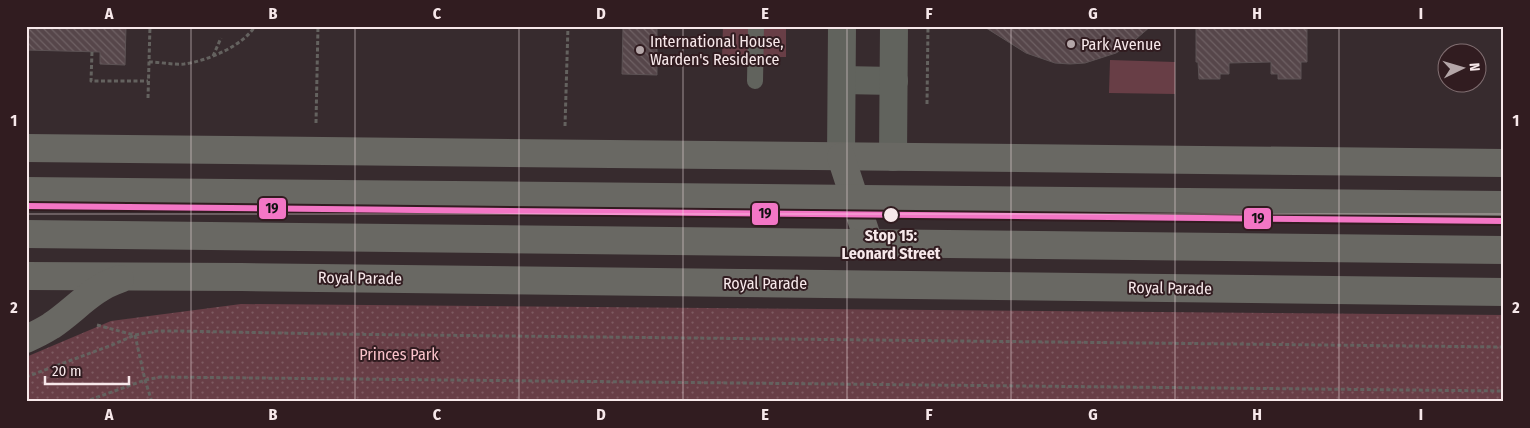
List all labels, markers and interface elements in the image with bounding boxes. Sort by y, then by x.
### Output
text: A [104,4,114,23]
text: B [269,4,278,23]
text: C [433,4,442,23]
text: D [596,4,606,23]
text: E [761,4,769,23]
text: F [925,4,933,23]
text: G [1088,4,1098,23]
text: H [1252,4,1262,23]
text: I [1419,4,1423,23]
place label: International House, Warden's Residence [650,32,784,69]
place label: Park Avenue [1081,35,1161,54]
marker: Park Avenue [1065,38,1077,50]
north arrow [1438,42,1488,92]
marker: International House, Warden's Residence [634,44,646,56]
text: N [1466,62,1483,72]
text: 1 [11,111,17,130]
text: 1 [1513,111,1519,130]
line badge: 19 [258,197,287,220]
text: 19 [265,200,279,217]
line badge: 19 [751,202,779,226]
text: 19 [758,205,772,222]
marker: Stop 15: Leonard Street [882,206,900,224]
line badge: 19 [1243,207,1272,230]
text: 19 [1251,210,1265,227]
place label: Stop 15: Leonard Street [842,226,941,263]
street label: Royal Parade [318,268,402,288]
street label: Royal Parade [723,274,807,293]
street label: Royal Parade [1128,278,1212,298]
text: 2 [9,298,18,317]
text: 2 [1511,298,1520,317]
park label: Princes Park [359,345,439,364]
scale bar [45,353,129,385]
text: 20 m [52,362,82,380]
text: A [104,405,114,424]
text: B [269,405,278,424]
text: C [433,405,442,424]
text: D [596,405,606,424]
text: E [761,405,769,424]
text: F [925,405,933,424]
text: G [1088,405,1098,424]
text: H [1252,405,1262,424]
text: I [1419,405,1423,424]

